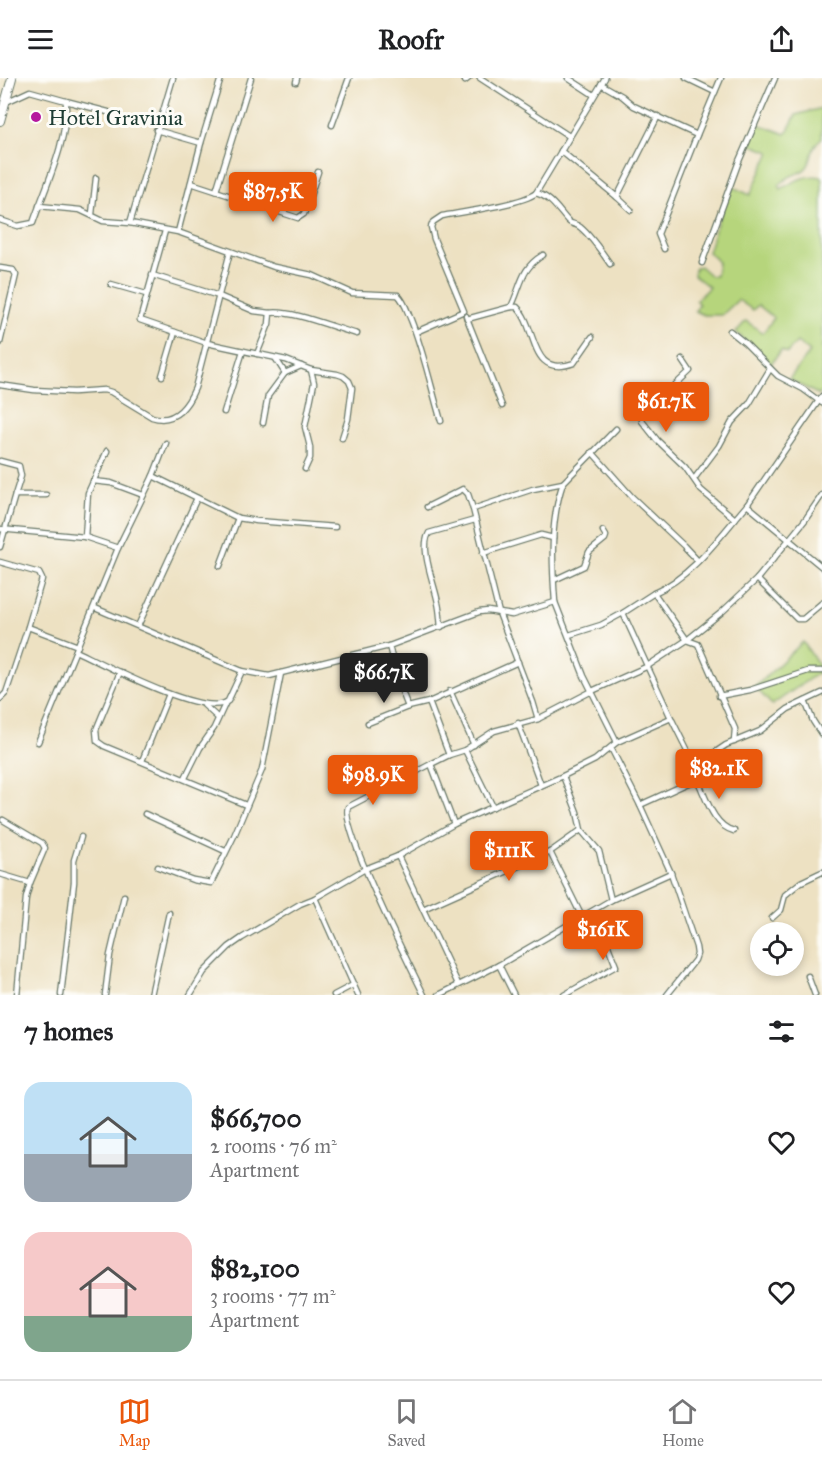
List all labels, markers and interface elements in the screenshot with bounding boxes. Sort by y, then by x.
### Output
icon: menu [24,23,57,56]
text: Roofr [378,23,444,56]
icon: share [765,23,798,56]
place label: Hotel Gravinia [48,104,184,131]
marker: Hotel Gravinia [29,110,43,124]
pin: $87.5K [224,172,322,223]
text: $87.5K [243,179,303,203]
pin: $61.7K [617,382,715,433]
text: $61.7K [637,389,695,413]
pin: $66.7K [335,653,433,704]
text: $66.7K [354,660,414,684]
pin: $82.1K [670,749,768,800]
pin: $98.9K [324,755,422,806]
text: $82.1K [689,756,749,780]
text: $98.9K [342,762,404,786]
pin: $111K [467,831,551,882]
text: $111K [484,838,534,862]
pin: $161K [561,910,645,961]
text: $161K [577,917,629,941]
map controls [750,922,804,976]
button: locate [750,922,804,976]
text: 7 homes [24,1015,113,1047]
icon: filters [765,1015,798,1048]
text: $66,700 [210,1102,302,1134]
icon: home [72,1106,144,1178]
icon: heart [765,1126,798,1159]
text: 2 rooms · 76 m² [210,1134,337,1158]
text: Apartment [210,1158,299,1182]
text: $82,100 [210,1252,300,1284]
icon: home [72,1256,144,1328]
icon: heart [765,1276,798,1309]
text: 3 rooms · 77 m² [210,1284,335,1308]
text: Apartment [210,1308,299,1332]
tab: Map [118,1395,151,1450]
tab: Saved [388,1395,426,1450]
tab: Home [662,1395,704,1450]

